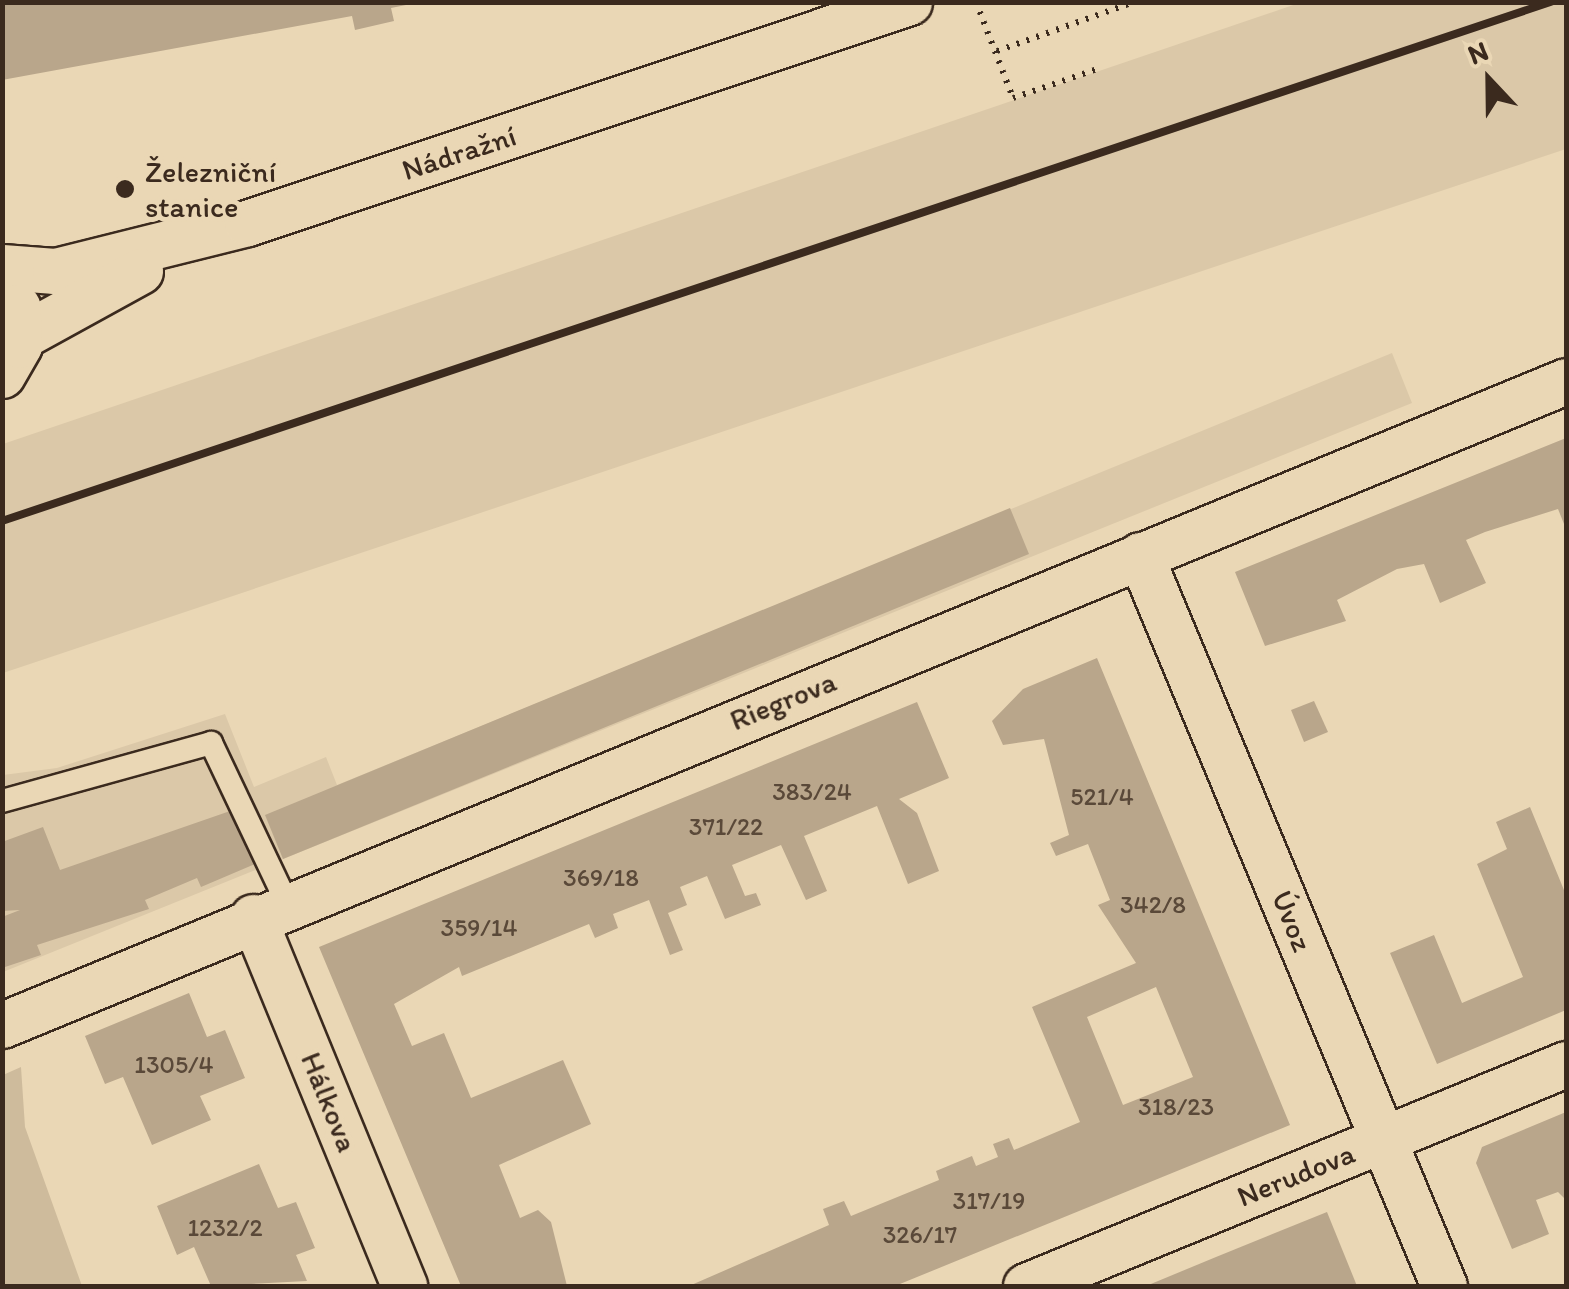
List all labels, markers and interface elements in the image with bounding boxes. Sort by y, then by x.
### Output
north arrow [1439,30,1539,130]
text: N [1463,33,1493,71]
street label: Nádražní [397,118,521,188]
place label: Železniční stanice [145,154,276,224]
marker: Železniční stanice [114,178,136,200]
street label: Riegrova [725,663,841,739]
house number: 383/24 [772,776,852,806]
house number: 521/4 [1070,781,1134,811]
house number: 371/22 [689,811,763,841]
house number: 369/18 [563,862,639,892]
street label: Úvoz [1264,885,1320,957]
house number: 342/8 [1120,889,1186,919]
house number: 359/14 [441,912,517,942]
street label: Hálkova [293,1047,365,1157]
house number: 1305/4 [134,1049,214,1079]
house number: 318/23 [1138,1091,1214,1121]
street label: Nerudova [1232,1135,1360,1215]
house number: 317/19 [953,1185,1025,1215]
house number: 1232/2 [187,1212,263,1242]
house number: 326/17 [883,1219,957,1249]

